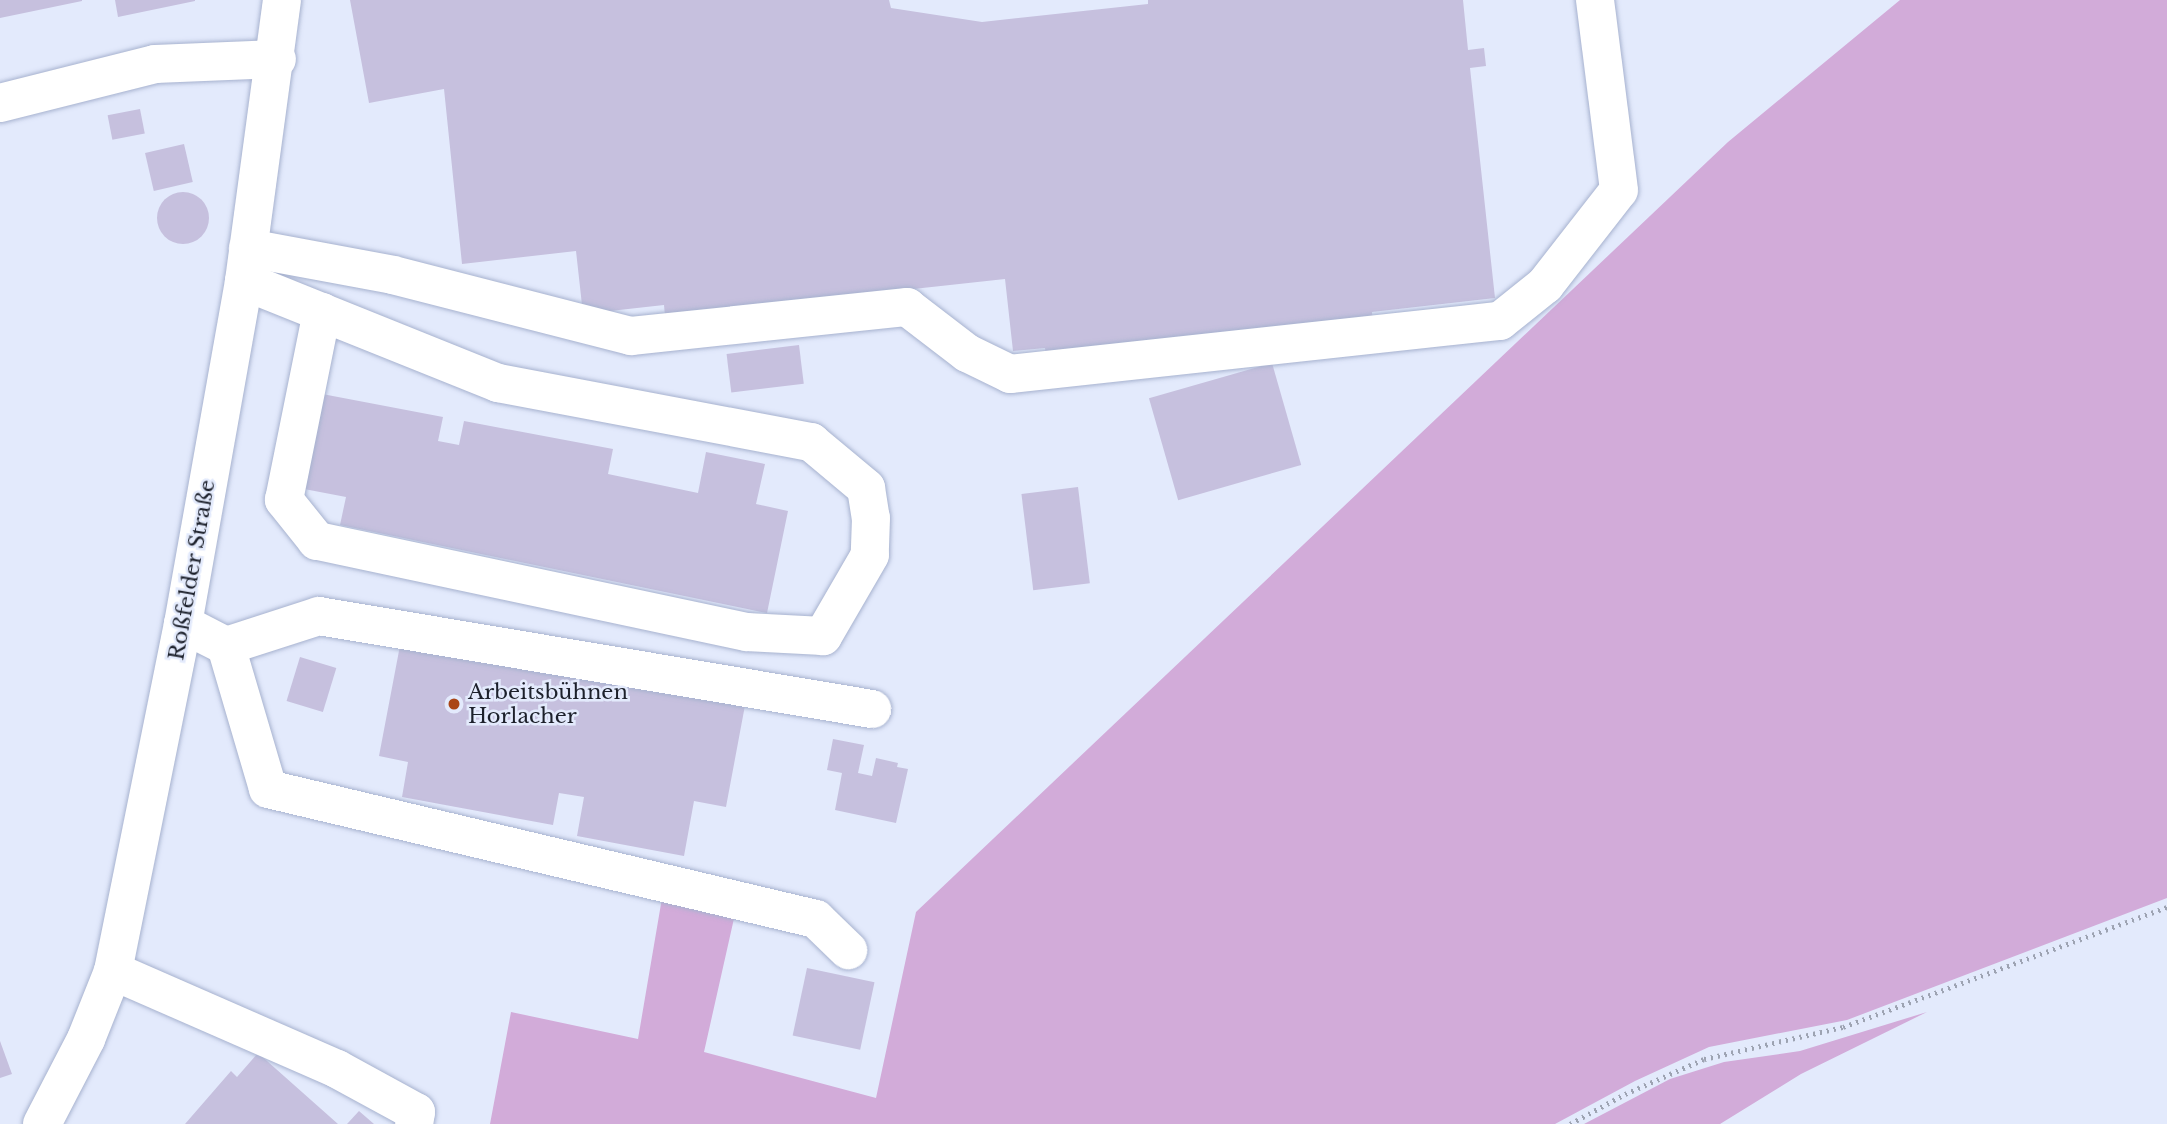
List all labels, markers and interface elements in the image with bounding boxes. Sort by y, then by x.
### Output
street label: Roßfelder Straße [164,478,220,662]
place label: Arbeitsbühnen Horlacher [468,679,628,729]
marker: Arbeitsbühnen Horlacher [446,696,462,712]

